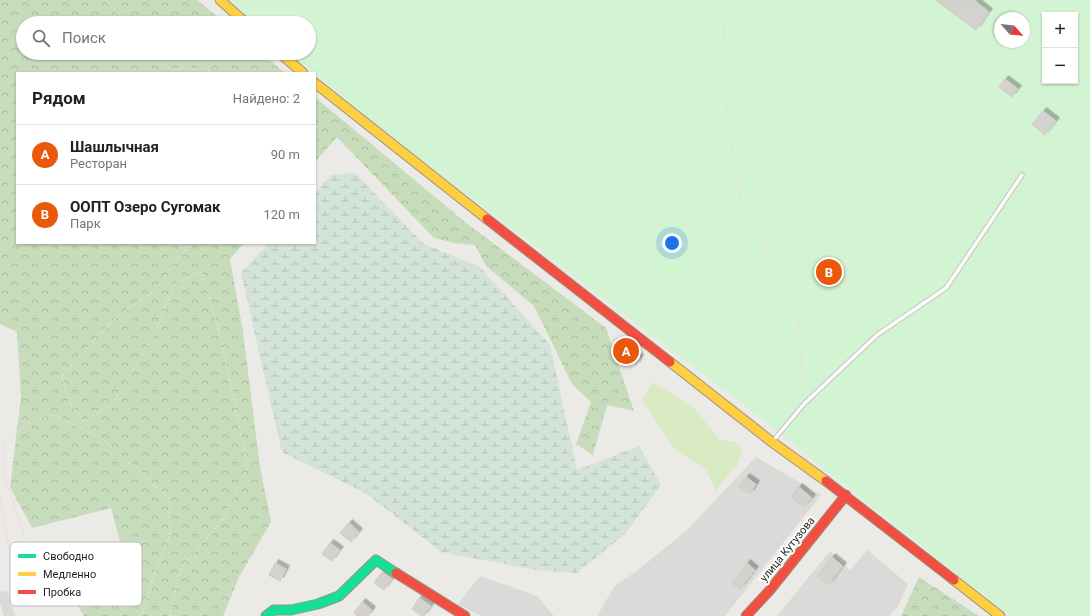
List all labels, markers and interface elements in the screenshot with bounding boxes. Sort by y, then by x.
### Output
north arrow [994,12,1030,48]
map controls [1042,12,1078,84]
button: + [1042,12,1078,48]
search box [16,16,316,60]
icon: search [30,27,52,49]
text: Поиск [62,29,106,47]
button: − [1042,48,1078,84]
text: Рядом [32,88,86,108]
text: Найдено: 2 [233,91,300,106]
text: Шашлычная [70,138,159,156]
text: A [41,147,49,162]
text: 90 m [271,147,300,162]
text: Ресторан [70,156,127,171]
text: ООПТ Озеро Сугомак [70,198,221,216]
text: B [41,207,49,222]
text: 120 m [263,207,300,222]
text: Парк [70,216,101,231]
your location [662,233,682,253]
pin: B [816,257,842,287]
pin: A [613,336,639,366]
street label: улица Кутузова [757,514,818,584]
legend [10,542,142,606]
text: Свободно [43,550,94,563]
text: Медленно [43,568,96,581]
text: Пробка [43,586,81,599]

